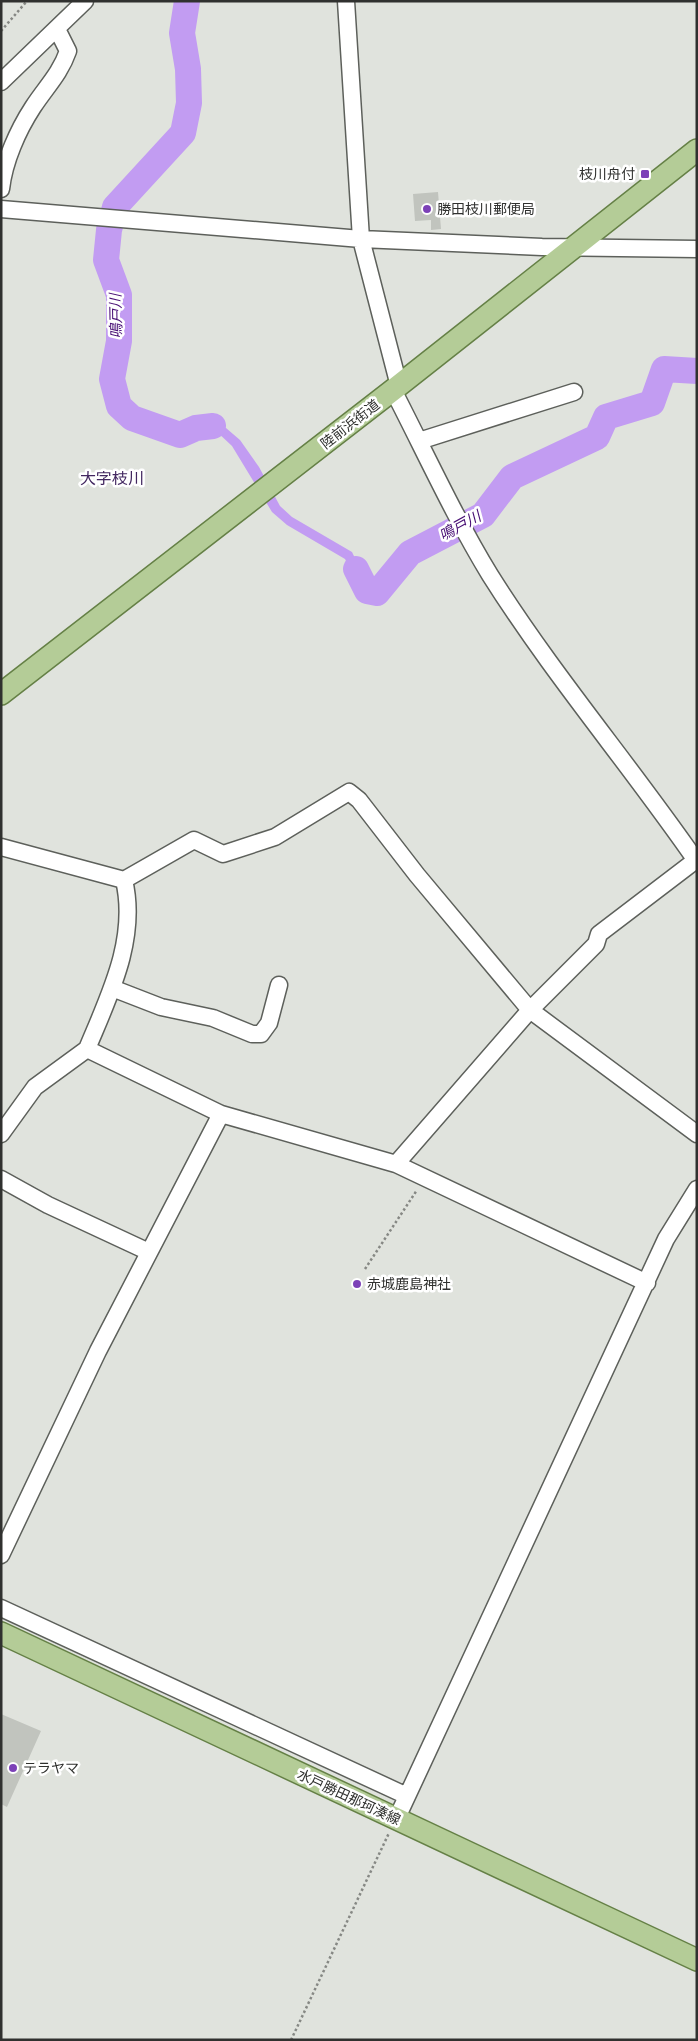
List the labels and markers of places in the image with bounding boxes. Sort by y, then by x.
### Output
place label: 枝川舟付 [579,165,635,183]
marker: 枝川舟付 [639,168,651,180]
place label: 勝田枝川郵便局 [437,200,535,218]
marker: 勝田枝川郵便局 [421,203,433,215]
place label: 赤城鹿島神社 [367,1275,451,1293]
marker: 赤城鹿島神社 [351,1278,363,1290]
place label: テラヤマ [23,1759,79,1777]
marker: テラヤマ [7,1762,19,1774]

